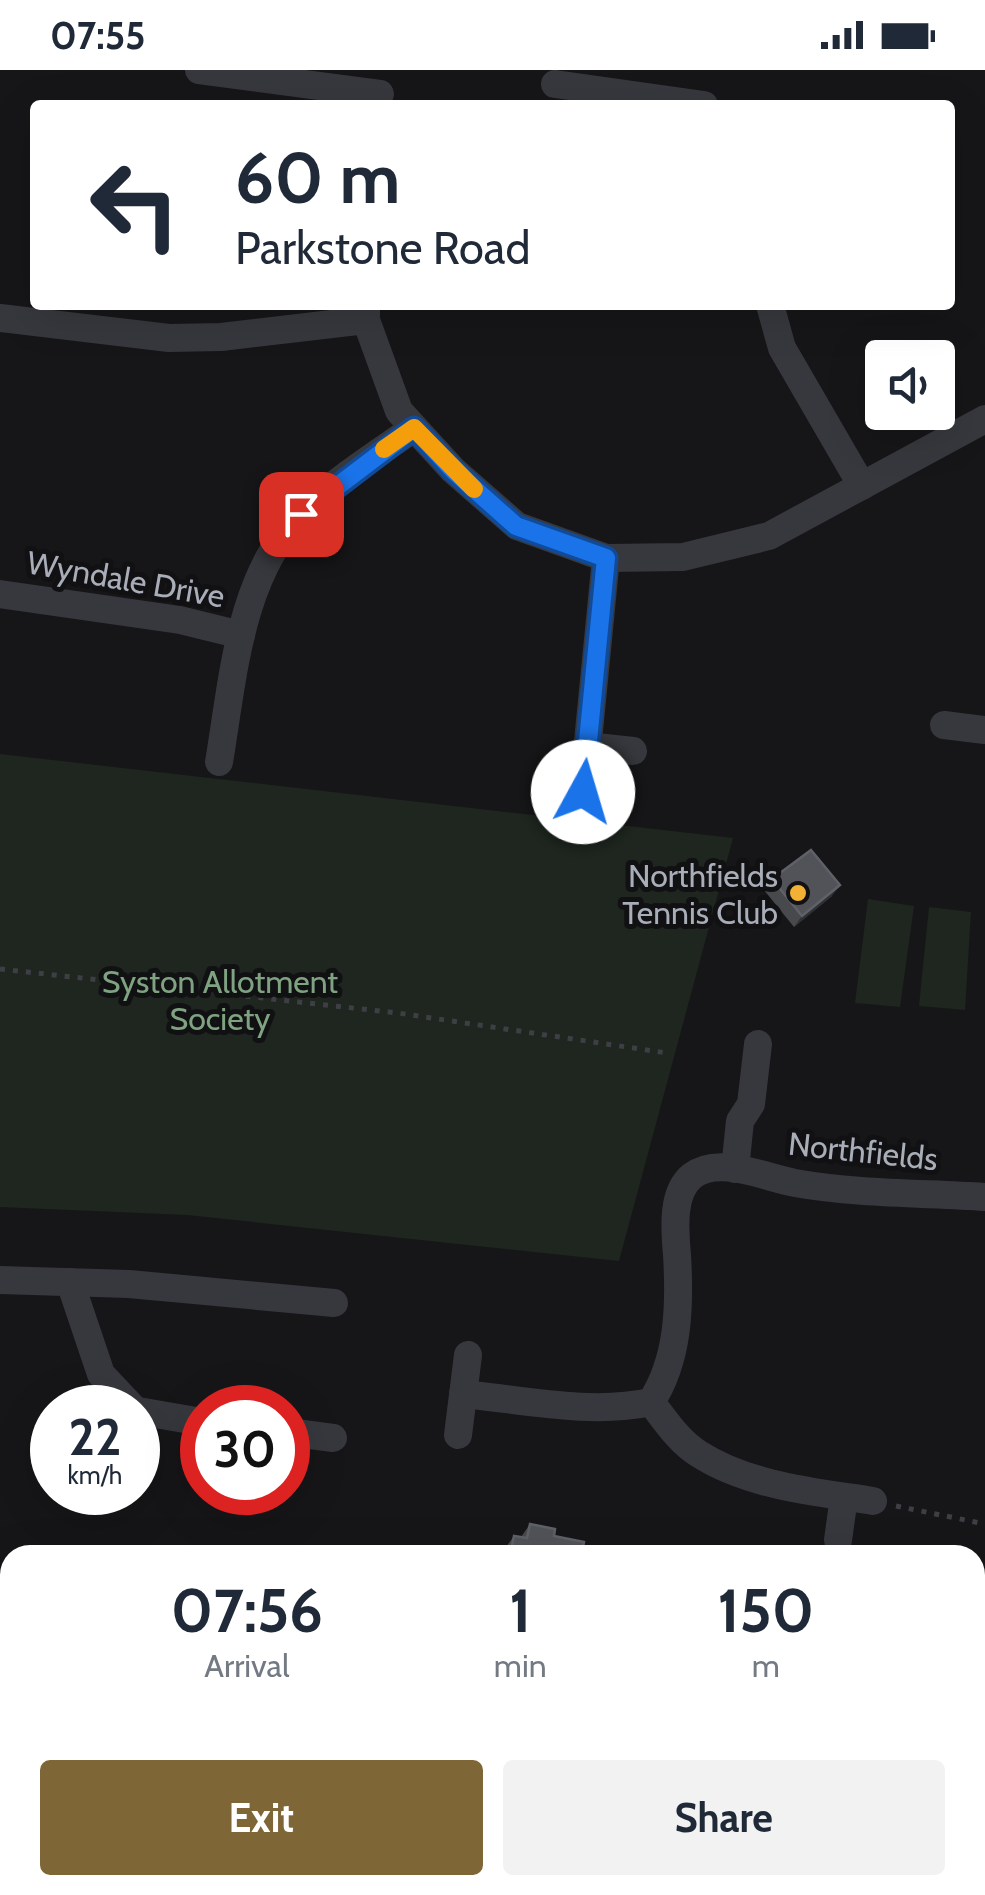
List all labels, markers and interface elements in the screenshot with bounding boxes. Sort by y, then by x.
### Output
text: 07:55 [50,12,145,59]
text: 60 m [235,135,400,221]
icon: left [70,140,200,270]
text: Parkstone Road [235,221,530,275]
map controls [865,340,955,430]
button: sound [865,340,955,430]
pin [259,472,344,557]
icon: arrive [274,487,329,542]
street label: Wyndale Drive [24,542,228,616]
position arrow [531,740,635,844]
place label: Northfields Tennis Club [622,856,778,932]
marker: Northfields Tennis Club [787,882,809,904]
park label: Syston Allotment Society [102,962,338,1038]
street label: Northfields [786,1124,940,1178]
speed limit sign: 30 [180,1385,310,1515]
text: 22 [69,1407,121,1468]
text: km/h [68,1460,122,1490]
text: 07:56 [171,1574,323,1647]
text: 1 [509,1574,531,1647]
text: 150 [717,1574,814,1647]
text: Arrival [204,1646,290,1685]
text: min [494,1646,547,1685]
text: m [752,1646,780,1685]
button: Exit [40,1760,483,1875]
button: Share [503,1760,945,1875]

